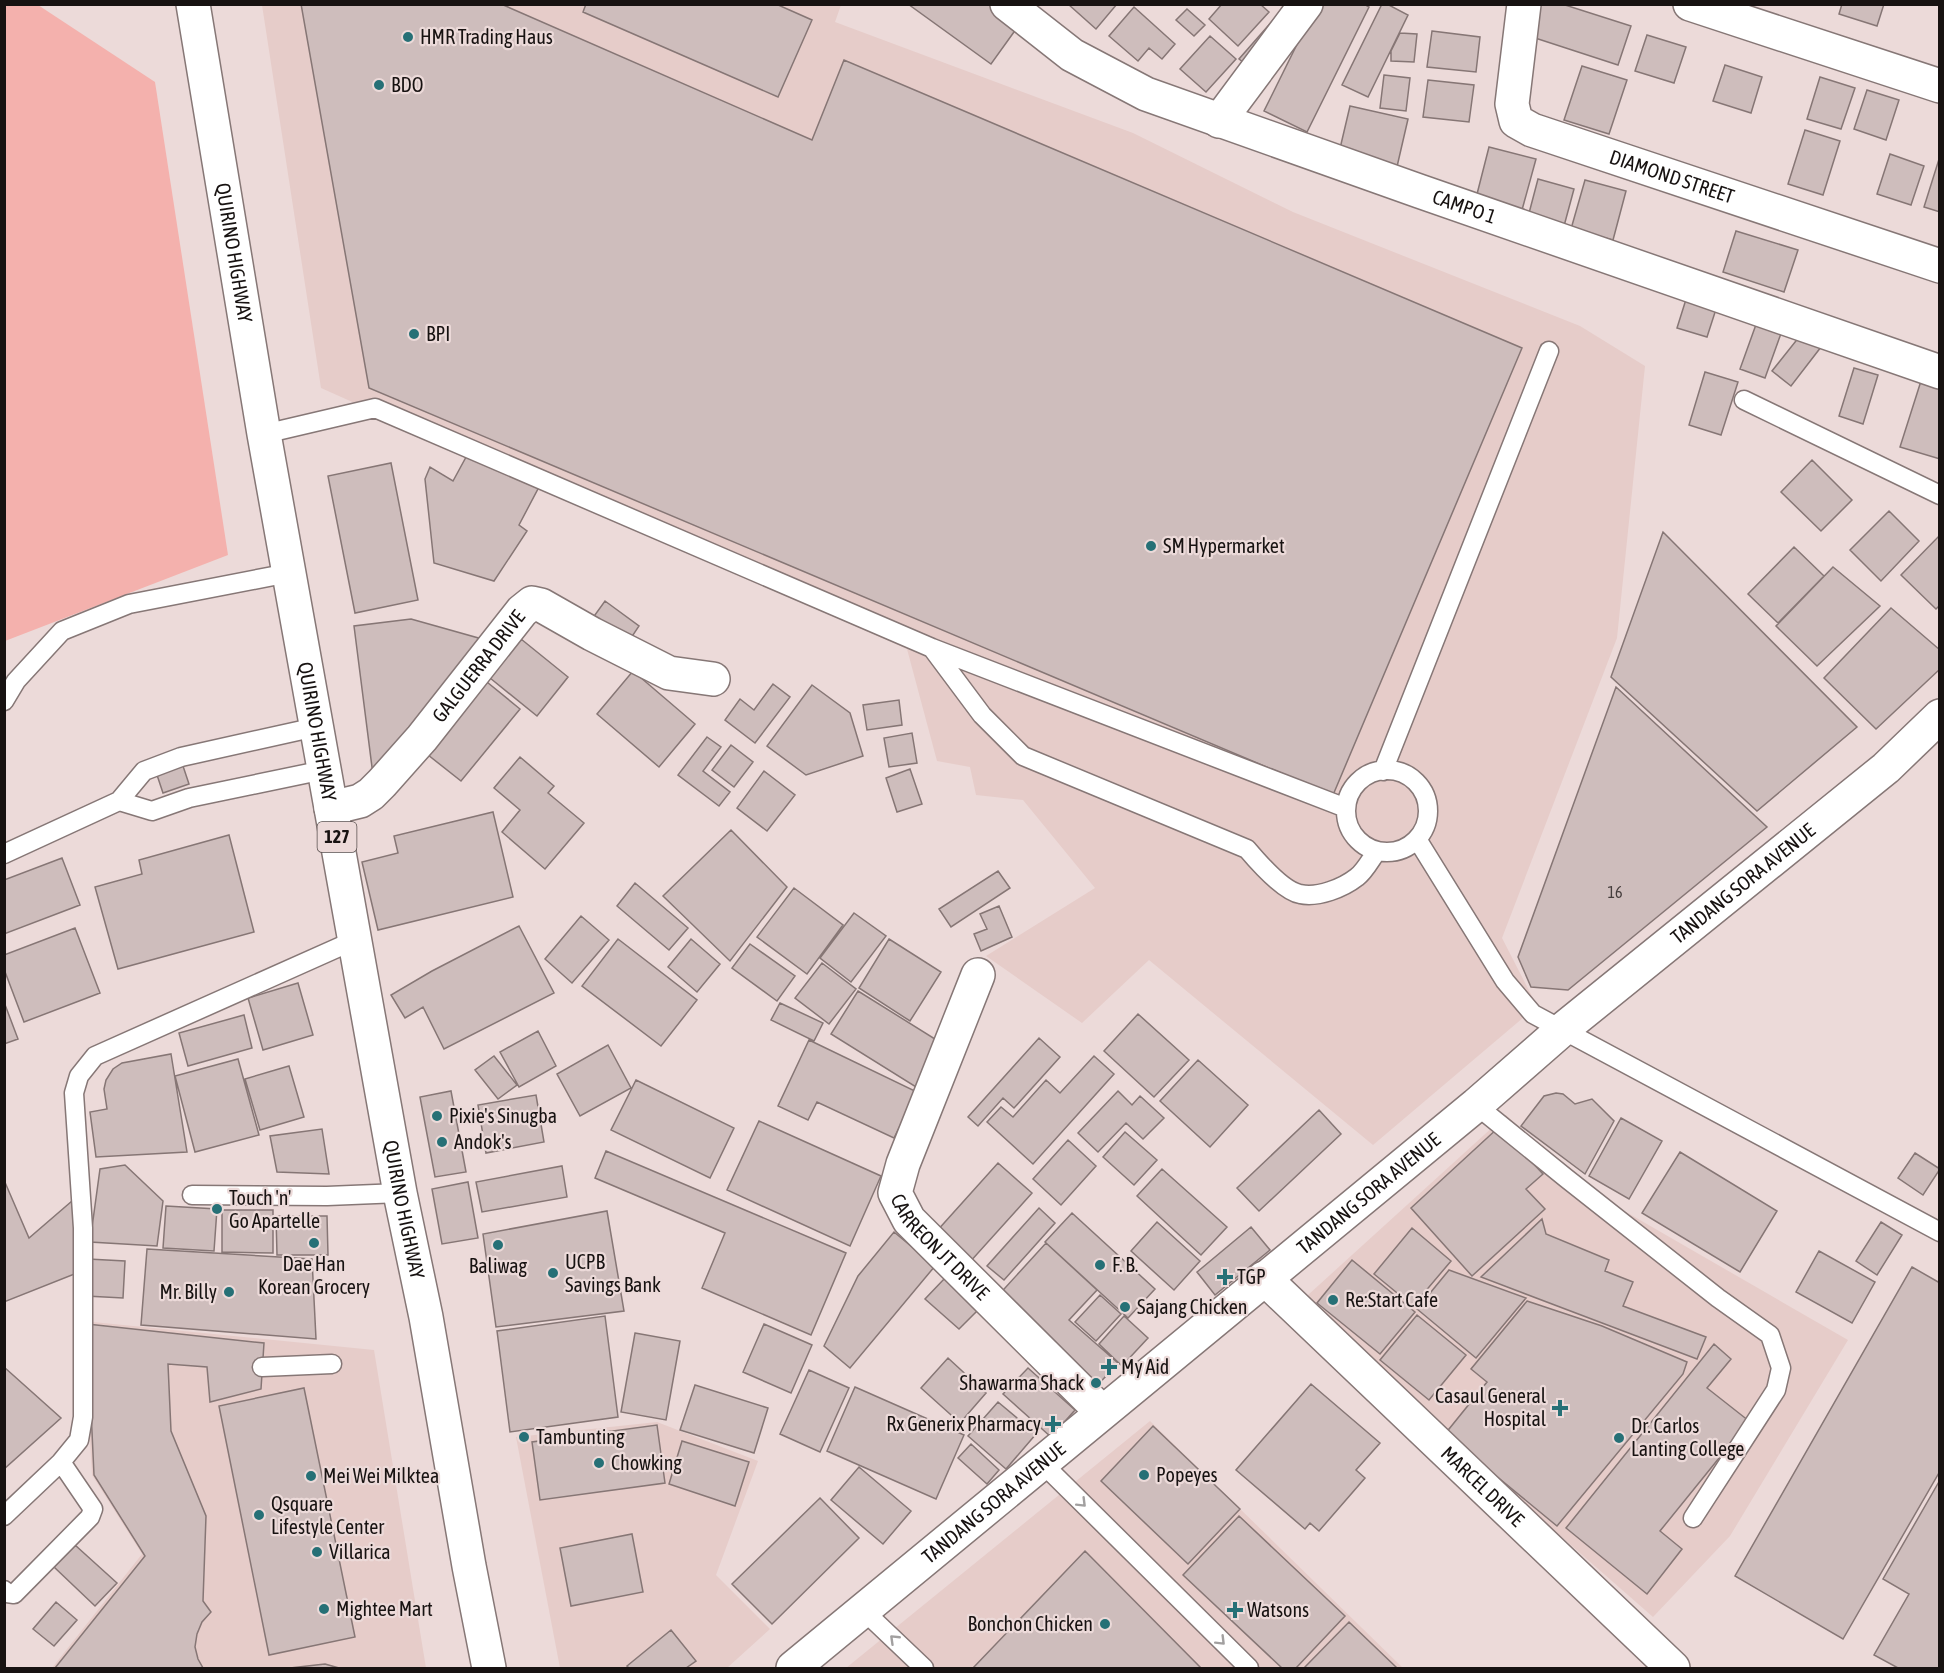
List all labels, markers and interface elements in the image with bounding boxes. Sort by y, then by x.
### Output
place label: HMR Trading Haus [420,25,553,48]
marker: HMR Trading Haus [401,30,415,44]
place label: BDO [391,73,423,96]
marker: BDO [372,78,386,92]
street label: DIAMOND STREET [1607,145,1738,208]
street label: QUIRINO HIGHWAY [212,181,257,324]
street label: CAMPO 1 [1430,185,1499,228]
place label: BPI [426,322,450,345]
marker: BPI [407,327,421,341]
place label: SM Hypermarket [1163,534,1285,557]
marker: SM Hypermarket [1144,539,1158,553]
street label: GALGUERRA DRIVE [427,605,530,726]
street label: QUIRINO HIGHWAY [294,660,342,803]
street label: TANDANG SORA AVENUE [1666,818,1820,948]
road number: 127 [318,822,356,852]
house number: 16 [1607,883,1623,901]
place label: Pixie's Sinugba [449,1104,557,1127]
marker: Pixie's Sinugba [430,1109,444,1123]
street label: TANDANG SORA AVENUE [1292,1127,1445,1259]
place label: Andok's [454,1130,512,1153]
marker: Andok's [435,1135,449,1149]
street label: QUIRINO HIGHWAY [380,1138,430,1281]
place label: Touch 'n' Go Apartelle [229,1186,320,1232]
street label: CARREON JT DRIVE [886,1190,995,1304]
marker: Touch 'n' Go Apartelle [210,1202,224,1216]
marker: Dae Han Korean Grocery [307,1236,321,1250]
marker: Baliwag [491,1238,505,1252]
place label: UCPB Savings Bank [565,1250,661,1296]
place label: Dae Han Korean Grocery [258,1252,370,1298]
place label: F. B. [1112,1253,1138,1276]
place label: Baliwag [469,1254,528,1277]
marker: F. B. [1093,1258,1107,1272]
place label: TGP [1237,1265,1266,1288]
marker: UCPB Savings Bank [546,1266,560,1280]
marker: TGP [1218,1270,1232,1284]
place label: Mr. Billy [159,1280,217,1303]
marker: Mr. Billy [222,1285,236,1299]
place label: Re:Start Cafe [1345,1288,1438,1311]
marker: Re:Start Cafe [1326,1293,1340,1307]
place label: Sajang Chicken [1137,1295,1248,1318]
marker: Sajang Chicken [1118,1300,1132,1314]
place label: My Aid [1121,1355,1169,1378]
marker: My Aid [1102,1360,1116,1374]
place label: Shawarma Shack [960,1371,1084,1394]
marker: Shawarma Shack [1089,1376,1103,1390]
place label: Casaul General Hospital [1435,1384,1547,1430]
marker: Casaul General Hospital [1551,1399,1569,1417]
place label: Rx Generix Pharmacy [886,1412,1041,1435]
place label: Dr. Carlos Lanting College [1631,1414,1744,1460]
marker: Rx Generix Pharmacy [1046,1417,1060,1431]
place label: Tambunting [536,1425,625,1448]
marker: Tambunting [517,1430,531,1444]
marker: Dr. Carlos Lanting College [1612,1431,1626,1445]
street label: TANDANG SORA AVENUE [917,1436,1070,1568]
street label: MARCEL DRIVE [1437,1441,1529,1531]
place label: Chowking [611,1451,682,1474]
marker: Chowking [592,1456,606,1470]
place label: Popeyes [1156,1463,1218,1486]
place label: Mei Wei Milktea [323,1464,439,1487]
marker: Popeyes [1137,1468,1151,1482]
marker: Mei Wei Milktea [304,1469,318,1483]
place label: Qsquare Lifestyle Center [271,1492,385,1538]
one-way arrow [1075,1496,1086,1507]
marker: Qsquare Lifestyle Center [252,1508,266,1522]
place label: Villarica [329,1540,391,1563]
marker: Villarica [310,1545,324,1559]
place label: Mightee Mart [336,1597,433,1620]
place label: Watsons [1247,1598,1309,1621]
marker: Mightee Mart [317,1602,331,1616]
marker: Watsons [1228,1603,1242,1617]
place label: Bonchon Chicken [968,1612,1093,1635]
marker: Bonchon Chicken [1098,1617,1112,1631]
one-way arrow [1213,1633,1224,1644]
one-way arrow [890,1636,901,1647]

